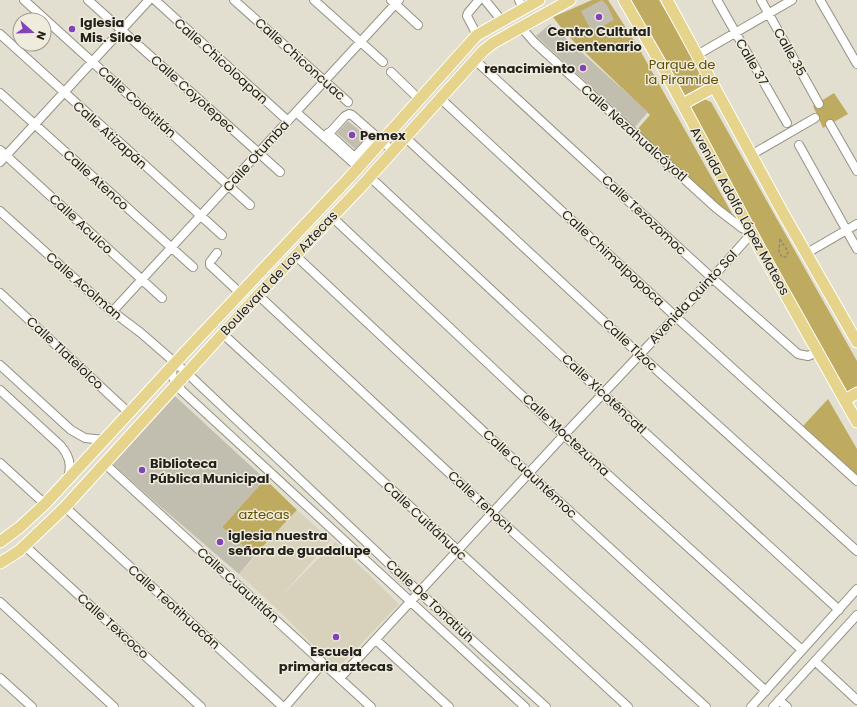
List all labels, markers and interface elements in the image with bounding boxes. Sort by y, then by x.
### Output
north arrow [12,12,52,52]
marker: Centro Cultutal Bicentenario [594,12,604,22]
place label: Iglesia Mis. Siloe [80,13,141,47]
street label: Calle Chiconcuac [251,13,349,105]
street label: Calle Chicoloapan [170,14,272,108]
place label: Centro Cultutal Bicentenario [547,22,651,56]
marker: Iglesia Mis. Siloe [67,24,77,34]
street label: Calle 35 [769,24,811,80]
text: N [32,29,50,42]
street label: Calle 37 [731,35,773,89]
street label: Calle Coyotepec [146,51,240,137]
park label: Parque de la Piramide [645,55,719,89]
place label: renacimiento [484,59,575,78]
street label: Calle Colotitlán [94,62,180,142]
marker: renacimiento [578,63,588,73]
street label: Calle Nezahualcóyotl [577,80,691,186]
street label: Calle Atizapán [69,96,151,174]
street label: Calle Otumba [218,116,294,196]
street label: Avenida Adolfo López Mateos [686,123,794,299]
place label: Pemex [360,126,406,145]
marker: Pemex [347,130,357,140]
street label: Calle Atenco [59,145,133,215]
street label: Calle Tezozomoc [597,171,691,260]
street label: Calle Aculco [45,189,117,259]
street label: Calle Chimalpopoca [557,205,669,311]
street label: Boulevard de Los Aztecas [216,206,342,340]
street label: Avenida Quinto Sol [644,246,742,348]
street label: Calle Acolman [42,248,126,324]
street label: Calle Tlatelolco [22,312,108,394]
street label: Calle Tizoc [598,314,662,376]
street label: Calle Xicoténcatl [557,350,651,438]
street label: Calle Moctezuma [518,389,614,481]
street label: Calle Cuauhtémoc [479,425,582,523]
place label: Biblioteca Pública Municipal [150,454,269,488]
marker: Biblioteca Pública Municipal [137,465,147,475]
street label: Calle Tenoch [444,466,518,538]
street label: Calle Cuitláhuac [379,477,471,565]
park label: aztecas [239,505,290,524]
place label: iglesia nuestra señora de guadalupe [228,526,371,560]
marker: iglesia nuestra señora de guadalupe [215,537,225,547]
street label: Calle Cuautitlán [193,543,283,627]
street label: Calle De Tonatiuh [382,555,478,647]
street label: Calle Teotihuacán [124,560,224,654]
street label: Calle Texcoco [73,589,153,663]
marker: Escuela primaria aztecas [331,632,341,642]
place label: Escuela primaria aztecas [279,642,393,676]

